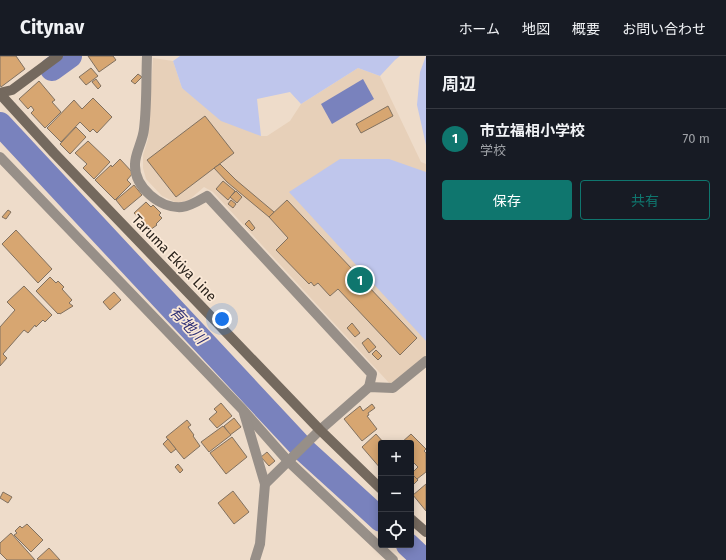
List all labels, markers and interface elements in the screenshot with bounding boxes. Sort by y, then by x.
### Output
text: Citynav [20,16,84,39]
text: ホーム [458,21,500,38]
text: 地図 [522,21,550,38]
text: 概要 [572,21,600,38]
text: お問い合わせ [622,21,706,38]
text: 周辺 [442,74,476,95]
text: 市立福相小学校 [480,122,585,140]
text: 1 [452,131,458,146]
text: 70 m [683,131,710,146]
text: 学校 [480,143,506,158]
button: 保存 [442,180,572,220]
button: 共有 [580,180,710,220]
street label: Taruma Ekiya Line [128,211,220,305]
pin: 1 [347,265,373,295]
water label: 有地川 [166,302,211,349]
your location [212,309,232,329]
map controls [378,440,414,548]
button: + [378,440,414,476]
button: − [378,476,414,512]
button: locate [378,512,414,548]

